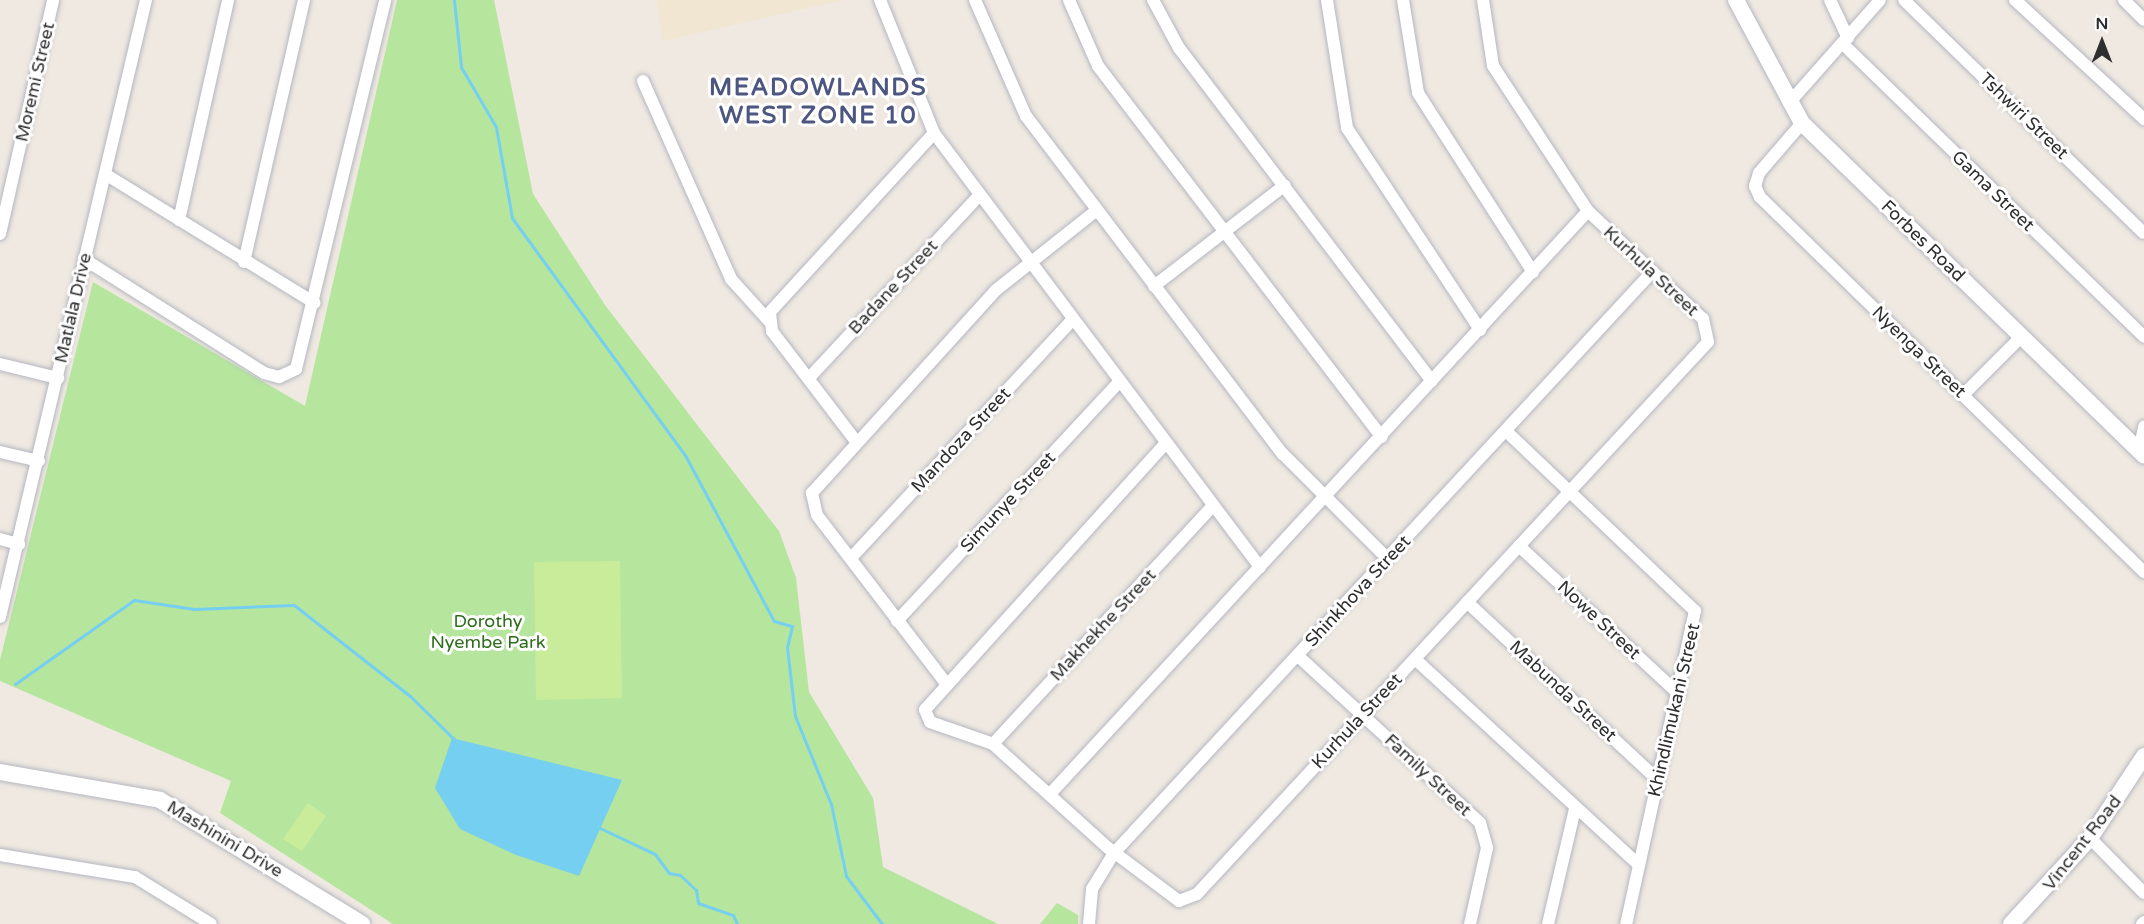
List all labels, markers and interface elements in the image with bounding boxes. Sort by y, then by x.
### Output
north arrow [2072,12,2132,72]
text: N [2096,14,2108,34]
street label: Moremi Street [11,20,59,144]
street label: Tshwiri Street [1975,68,2073,164]
district label: MEADOWLANDS WEST ZONE 10 [709,74,927,130]
street label: Gama Street [1947,146,2039,236]
street label: Forbes Road [1877,196,1969,286]
street label: Kurhula Street [1599,221,1703,321]
street label: Badane Street [844,235,942,339]
street label: Matlala Drive [50,251,96,365]
street label: Nyenga Street [1867,302,1971,402]
street label: Mandoza Street [907,383,1015,497]
street label: Simunye Street [956,447,1060,557]
street label: Shinkhova Street [1301,531,1415,651]
street label: Makhekhe Street [1045,564,1161,686]
street label: Nowe Street [1553,576,1645,664]
park label: Dorothy Nyembe Park [430,611,546,654]
street label: Khindlimukani Street [1644,621,1704,799]
street label: Mabunda Street [1505,636,1621,746]
street label: Kurhula Street [1307,669,1407,773]
street label: Family Street [1380,729,1476,821]
street label: Vincent Road [2038,791,2126,895]
street label: Mashinini Drive [163,796,287,882]

